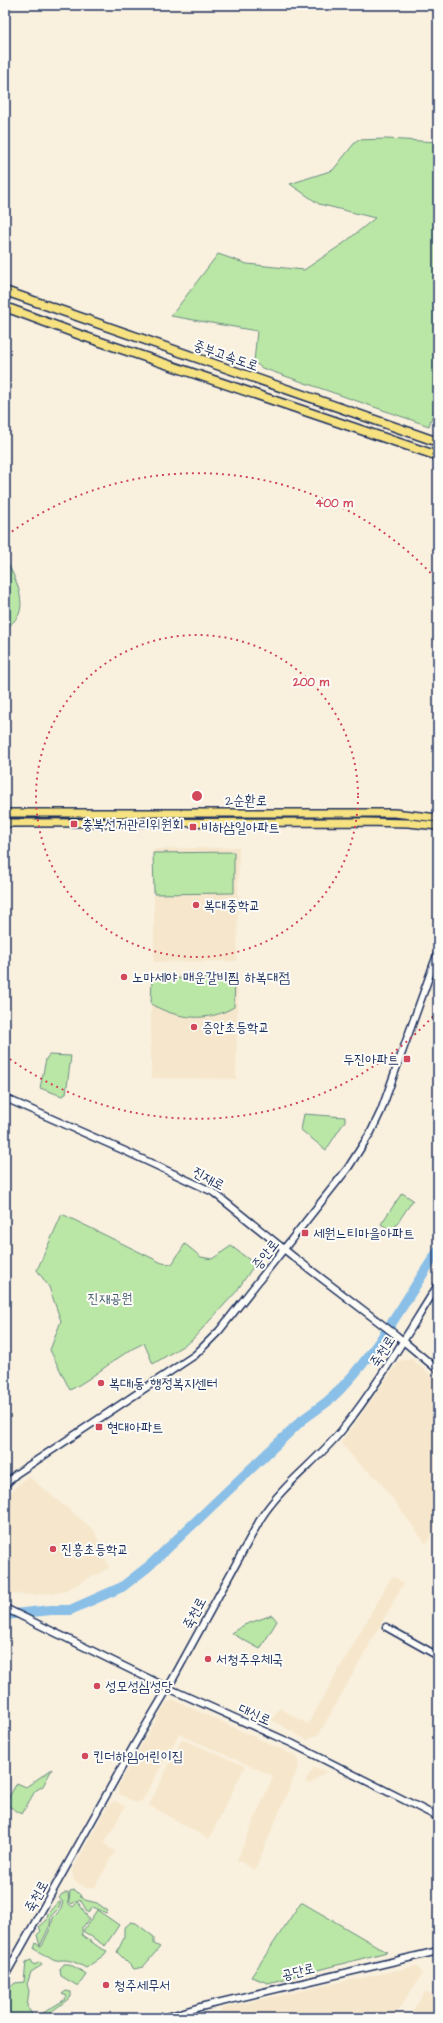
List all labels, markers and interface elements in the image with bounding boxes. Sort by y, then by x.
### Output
street label: 중부고속도로 [190,335,261,376]
text: 400 m [315,495,353,512]
text: 200 m [292,674,330,691]
centre of rings [190,789,204,803]
street label: 2순환로 [225,791,267,811]
place label: 충북선거관리위원회 [82,815,183,835]
place label: 비하삼일아파트 [201,818,280,838]
marker: 충북선거관리위원회 [69,819,79,829]
marker: 비하삼일아파트 [188,822,198,832]
place label: 복대중학교 [204,896,260,916]
marker: 복대중학교 [191,900,201,910]
place label: 노마세야 매운갈비찜 하복대점 [132,968,290,988]
marker: 노마세야 매운갈비찜 하복대점 [119,972,129,982]
place label: 증안초등학교 [202,1018,270,1038]
marker: 증안초등학교 [189,1022,199,1032]
place label: 두진아파트 [343,1050,399,1070]
marker: 두진아파트 [402,1054,412,1064]
street label: 진재로 [189,1162,228,1196]
place label: 세원느티마을아파트 [313,1224,414,1244]
marker: 세원느티마을아파트 [300,1228,310,1238]
street label: 증안로 [248,1235,284,1274]
park label: 진재공원 [87,1289,133,1309]
street label: 죽천로 [365,1332,400,1371]
place label: 복대1동 행정복지센터 [109,1374,218,1394]
marker: 복대1동 행정복지센터 [96,1378,106,1388]
place label: 현대아파트 [107,1418,163,1438]
marker: 현대아파트 [94,1422,104,1432]
place label: 진흥초등학교 [61,1540,129,1560]
marker: 진흥초등학교 [48,1544,58,1554]
street label: 죽천로 [178,1594,212,1633]
place label: 서청주우체국 [216,1650,284,1670]
marker: 서청주우체국 [203,1654,213,1664]
place label: 성모성심성당 [105,1677,173,1697]
marker: 성모성심성당 [92,1681,102,1691]
street label: 대신로 [235,1699,274,1731]
place label: 킨더하임어린이집 [93,1747,183,1767]
marker: 킨더하임어린이집 [80,1751,90,1761]
street label: 죽천로 [20,1877,54,1916]
street label: 공단로 [280,1958,317,1986]
place label: 청주세무서 [114,1976,170,1996]
marker: 청주세무서 [101,1980,111,1990]

